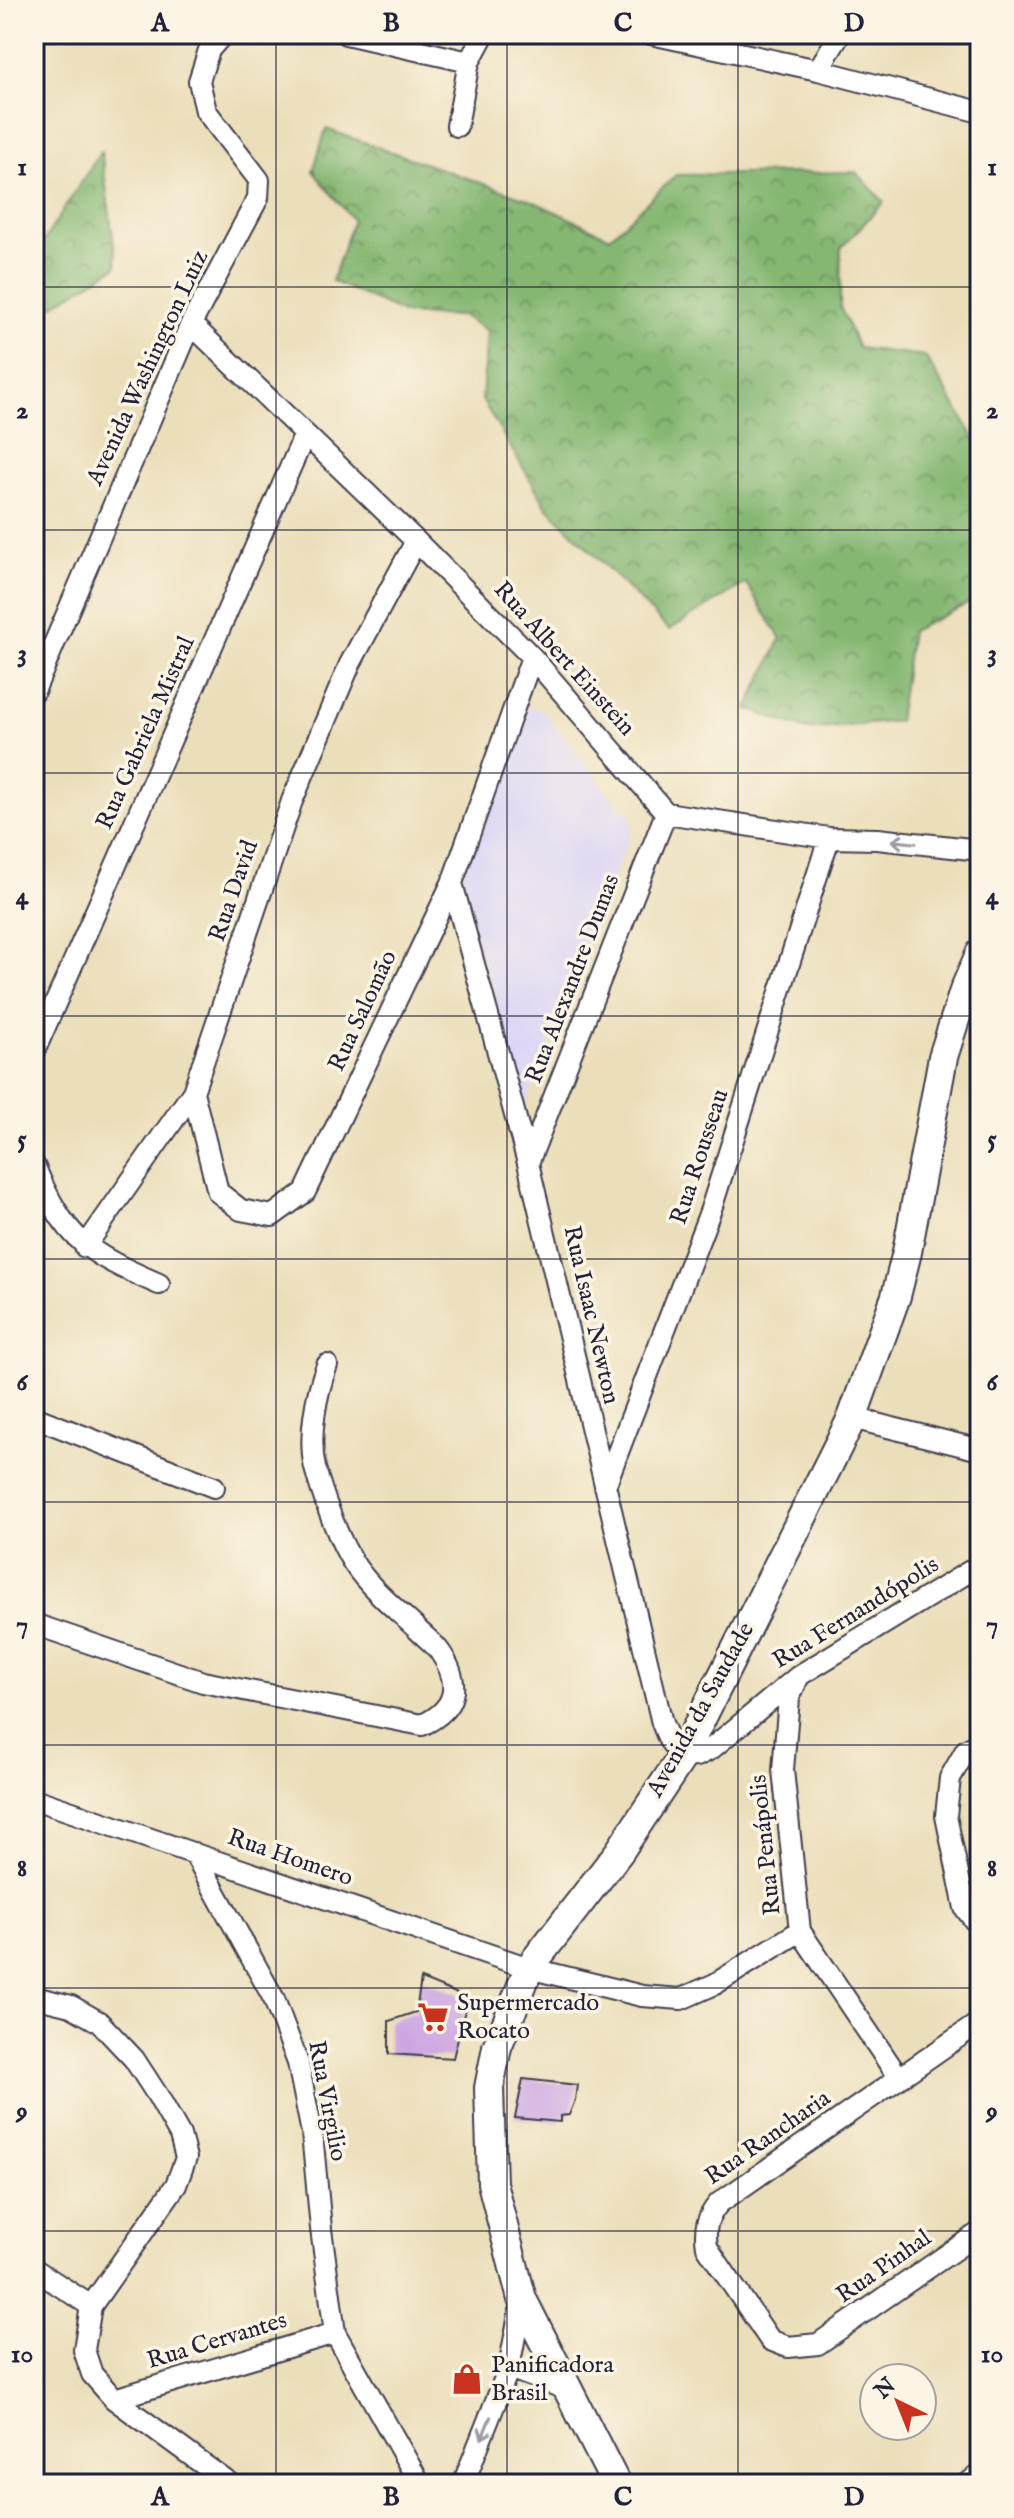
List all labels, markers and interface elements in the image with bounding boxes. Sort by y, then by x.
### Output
text: A [150,7,170,40]
text: B [382,7,400,40]
text: C [614,7,633,40]
text: D [844,7,865,40]
text: 1 [17,151,27,184]
text: 1 [987,151,997,184]
street label: Avenida Washington Luiz [79,245,216,492]
text: 2 [16,394,28,427]
text: 2 [986,394,998,427]
street label: Rua Albert Einstein [486,575,642,743]
street label: Rua Gabriela Mistral [90,631,203,834]
text: 3 [17,637,27,670]
text: 3 [987,637,997,670]
one-way arrow [891,834,918,849]
street label: Rua David [202,836,266,946]
street label: Rua Alexandre Dumas [519,870,627,1088]
text: 4 [16,880,30,913]
text: 4 [986,880,1000,913]
street label: Rua Salomão [321,945,405,1077]
street label: Rua Rousseau [664,1085,736,1229]
text: 5 [17,1123,27,1156]
text: 5 [987,1123,997,1156]
street label: Rua Isaac Newton [555,1223,627,1407]
text: 6 [17,1366,29,1399]
text: 6 [987,1366,999,1399]
street label: Rua Fernandópolis [767,1550,945,1676]
text: 7 [16,1609,28,1642]
text: 7 [986,1609,998,1642]
street label: Avenida da Saudade [640,1617,762,1804]
street label: Rua Penápolis [743,1773,789,1917]
street label: Rua Homero [223,1822,357,1894]
text: 8 [17,1852,27,1885]
text: 8 [987,1852,997,1885]
place label: Supermercado Rocato [457,1988,599,2047]
supermarket icon: Supermercado Rocato [416,2000,450,2034]
street label: Rua Virgilio [300,2038,354,2164]
street label: Rua Rancharia [699,2083,837,2193]
text: 9 [15,2095,28,2128]
text: 9 [985,2095,998,2128]
street label: Rua Pinhal [830,2223,938,2311]
street label: Rua Cervantes [143,2305,291,2377]
text: 10 [11,2338,33,2371]
text: 10 [981,2338,1003,2371]
place label: Panificadora Brasil [491,2350,614,2409]
shop icon: Panificadora Brasil [450,2362,484,2396]
north arrow [858,2362,938,2442]
text: N [868,2372,902,2406]
one-way arrow [478,2415,492,2440]
text: A [150,2481,170,2514]
text: B [382,2481,400,2514]
text: C [614,2481,633,2514]
text: D [844,2481,865,2514]

